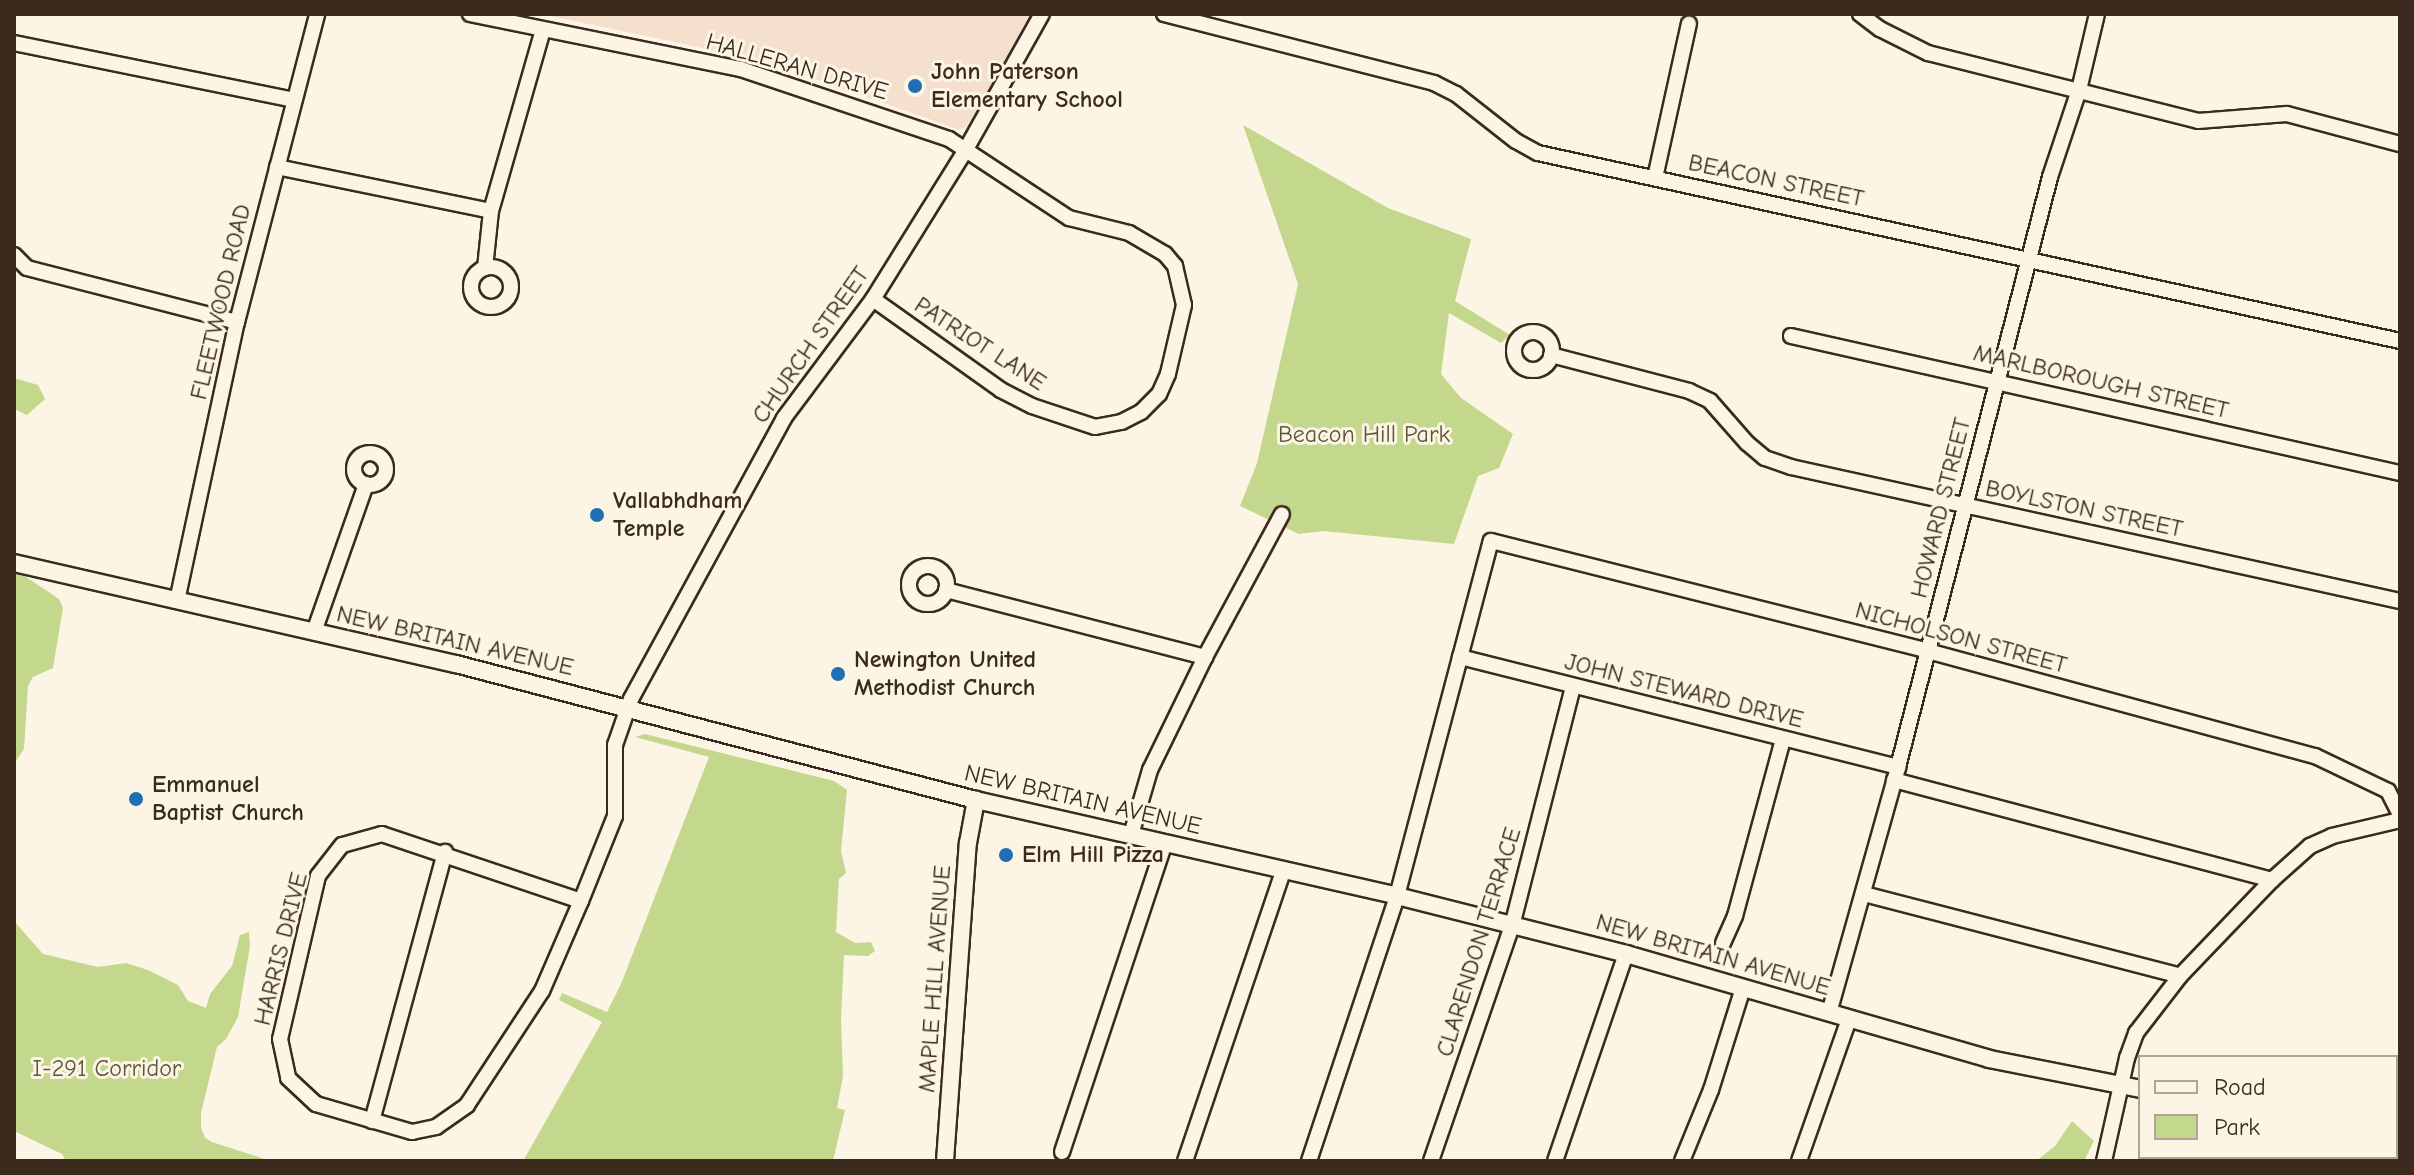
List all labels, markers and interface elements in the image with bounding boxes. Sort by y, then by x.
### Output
street label: HALLERAN DRIVE [703,27,891,107]
place label: John Paterson Elementary School [931,58,1123,114]
marker: John Paterson Elementary School [906,77,924,95]
street label: BEACON STREET [1686,148,1866,214]
street label: FLEETWOOD ROAD [184,201,258,403]
street label: CHURCH STREET [746,261,876,429]
street label: PATRIOT LANE [909,291,1051,397]
street label: MARLBOROUGH STREET [1971,339,2231,425]
street label: HOWARD STREET [1905,415,1977,601]
park label: Beacon Hill Park [1278,421,1450,449]
street label: BOYLSTON STREET [1983,474,2185,544]
place label: Vallabhdham Temple [613,487,742,543]
marker: Vallabhdham Temple [588,506,606,524]
street label: NICHOLSON STREET [1852,596,2070,680]
street label: NEW BRITAIN AVENUE [334,600,576,682]
place label: Newington United Methodist Church [854,646,1036,702]
street label: JOHN STEWARD DRIVE [1562,647,1806,735]
marker: Newington United Methodist Church [829,665,847,683]
street label: NEW BRITAIN AVENUE [962,759,1204,841]
place label: Emmanuel Baptist Church [152,771,304,827]
marker: Emmanuel Baptist Church [127,790,145,808]
street label: CLARENDON TERRACE [1430,824,1528,1060]
place label: Elm Hill Pizza [1022,841,1164,869]
marker: Elm Hill Pizza [997,846,1015,864]
street label: MAPLE HILL AVENUE [913,864,957,1094]
street label: HARRIS DRIVE [248,869,314,1029]
street label: NEW BRITAIN AVENUE [1593,908,1833,1002]
park label: I-291 Corridor [33,1055,181,1083]
legend [2138,1055,2398,1159]
text: Road [2214,1073,2266,1101]
text: Park [2214,1113,2260,1141]

